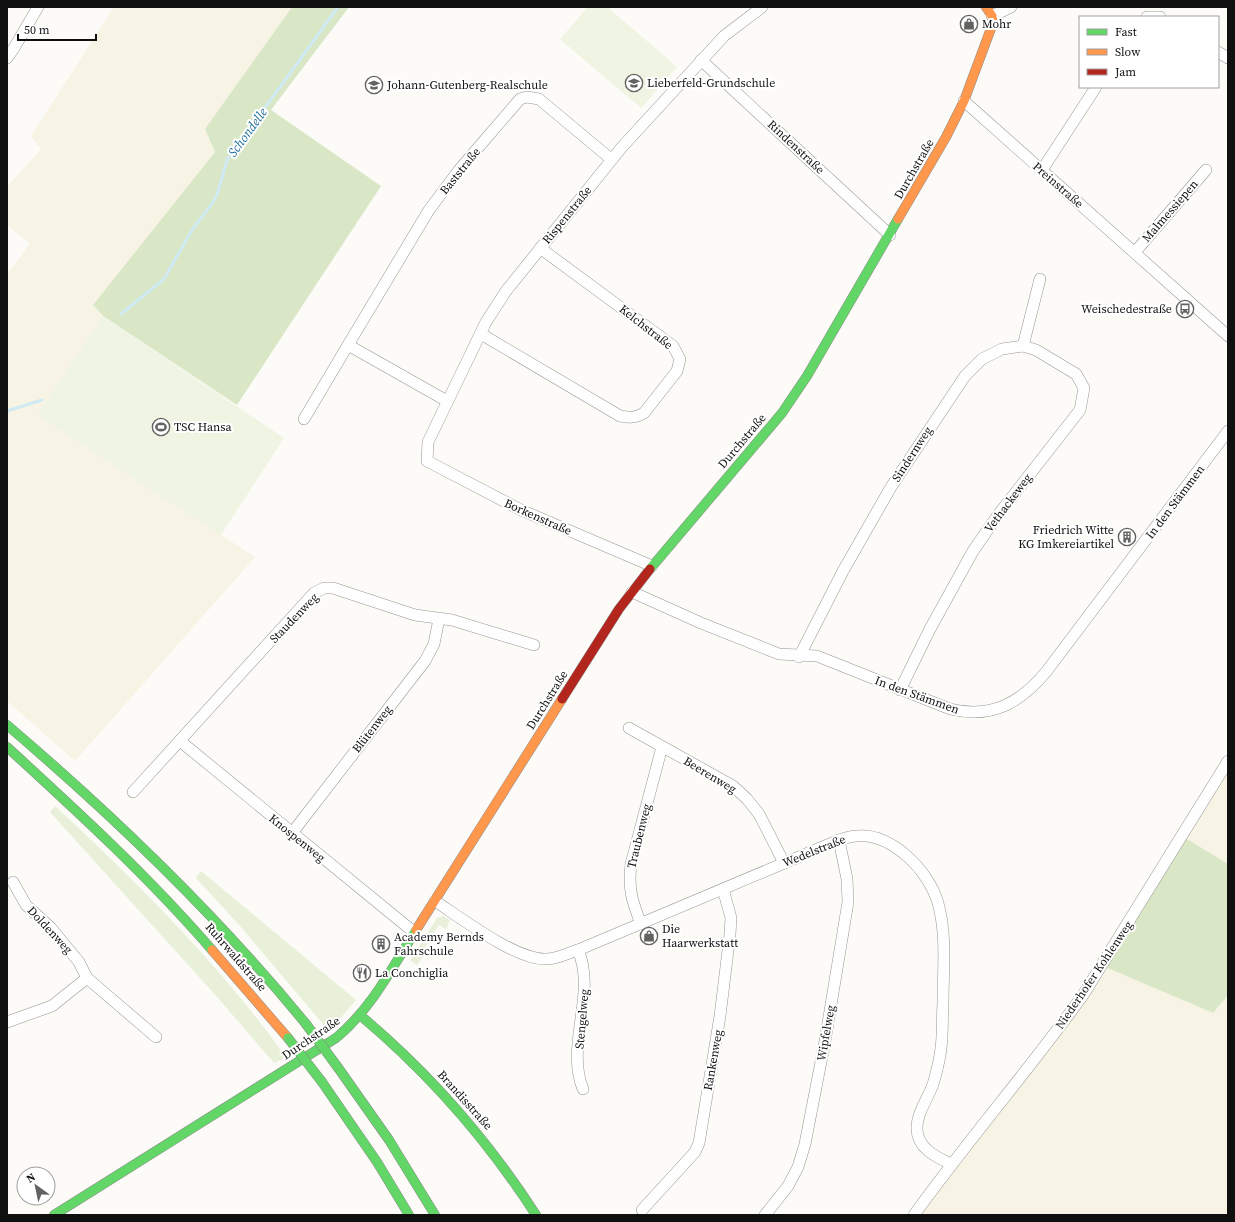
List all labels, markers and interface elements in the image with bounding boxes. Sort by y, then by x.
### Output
shop icon: Mohr [959,14,979,34]
scale bar [18,16,96,42]
place label: Mohr [982,16,1011,32]
legend [1079,16,1219,88]
text: 50 m [24,22,50,38]
text: Fast [1115,24,1137,40]
text: Slow [1115,44,1141,60]
text: Jam [1114,64,1136,80]
school or university icon: Lieberfeld-Grundschule [624,73,644,93]
school or university icon: Johann-Gutenberg-Realschule [364,75,384,95]
place label: Lieberfeld-Grundschule [647,75,775,91]
place label: Johann-Gutenberg-Realschule [386,77,548,93]
water label: Schondelle [224,104,271,160]
street label: Rindenstraße [764,117,828,177]
street label: Durchstraße [890,136,938,202]
street label: Baststraße [436,144,484,198]
street label: Preinstraße [1029,159,1087,211]
street label: Malmessiepen [1139,176,1201,246]
street label: Rispenstraße [539,183,595,247]
bus stop icon: Weischedestraße [1175,299,1195,319]
street label: Kelchstraße [616,301,676,353]
place label: Weischedestraße [1081,301,1172,317]
street label: Durchstraße [714,410,770,472]
sports icon: TSC Hansa [151,417,171,437]
place label: TSC Hansa [174,419,233,435]
street label: Sindernweg [888,423,936,485]
street label: In den Stämmen [1142,462,1208,542]
street label: Vethackeweg [981,470,1035,536]
street label: Borkenstraße [502,495,574,539]
place label: Friedrich Witte KG Imkereiartikel [1018,522,1114,552]
building icon: Friedrich Witte KG Imkereiartikel [1117,527,1137,547]
street label: Staudenweg [266,589,322,647]
street label: Durchstraße [523,667,571,733]
street label: In den Stämmen [873,672,961,718]
street label: Blütenweg [348,702,396,756]
street label: Beerenweg [681,753,739,797]
street label: Traubenweg [623,802,655,870]
street label: Knospenweg [265,810,329,866]
street label: Wedelstraße [780,831,848,871]
street label: Doldenweg [24,903,76,957]
street label: Niederhofer Kohlenweg [1052,918,1136,1032]
street label: Ruhrwaldstraße [202,919,270,995]
place label: Die Haarwerkstatt [662,921,738,951]
shop icon: Die Haarwerkstatt [639,926,659,946]
place label: Academy Bernds Fahrschule [394,929,484,959]
building icon: Academy Bernds Fahrschule [371,934,391,954]
restaurant icon: La Conchiglia [352,963,372,983]
place label: La Conchiglia [375,965,449,981]
street label: Stengelweg [571,988,593,1050]
street label: Wipfelweg [813,1004,839,1062]
street label: Durchstraße [279,1013,343,1063]
street label: Rankenweg [700,1028,726,1092]
street label: Brandisstraße [434,1067,496,1133]
north arrow [16,1166,56,1206]
text: N [23,1170,38,1187]

